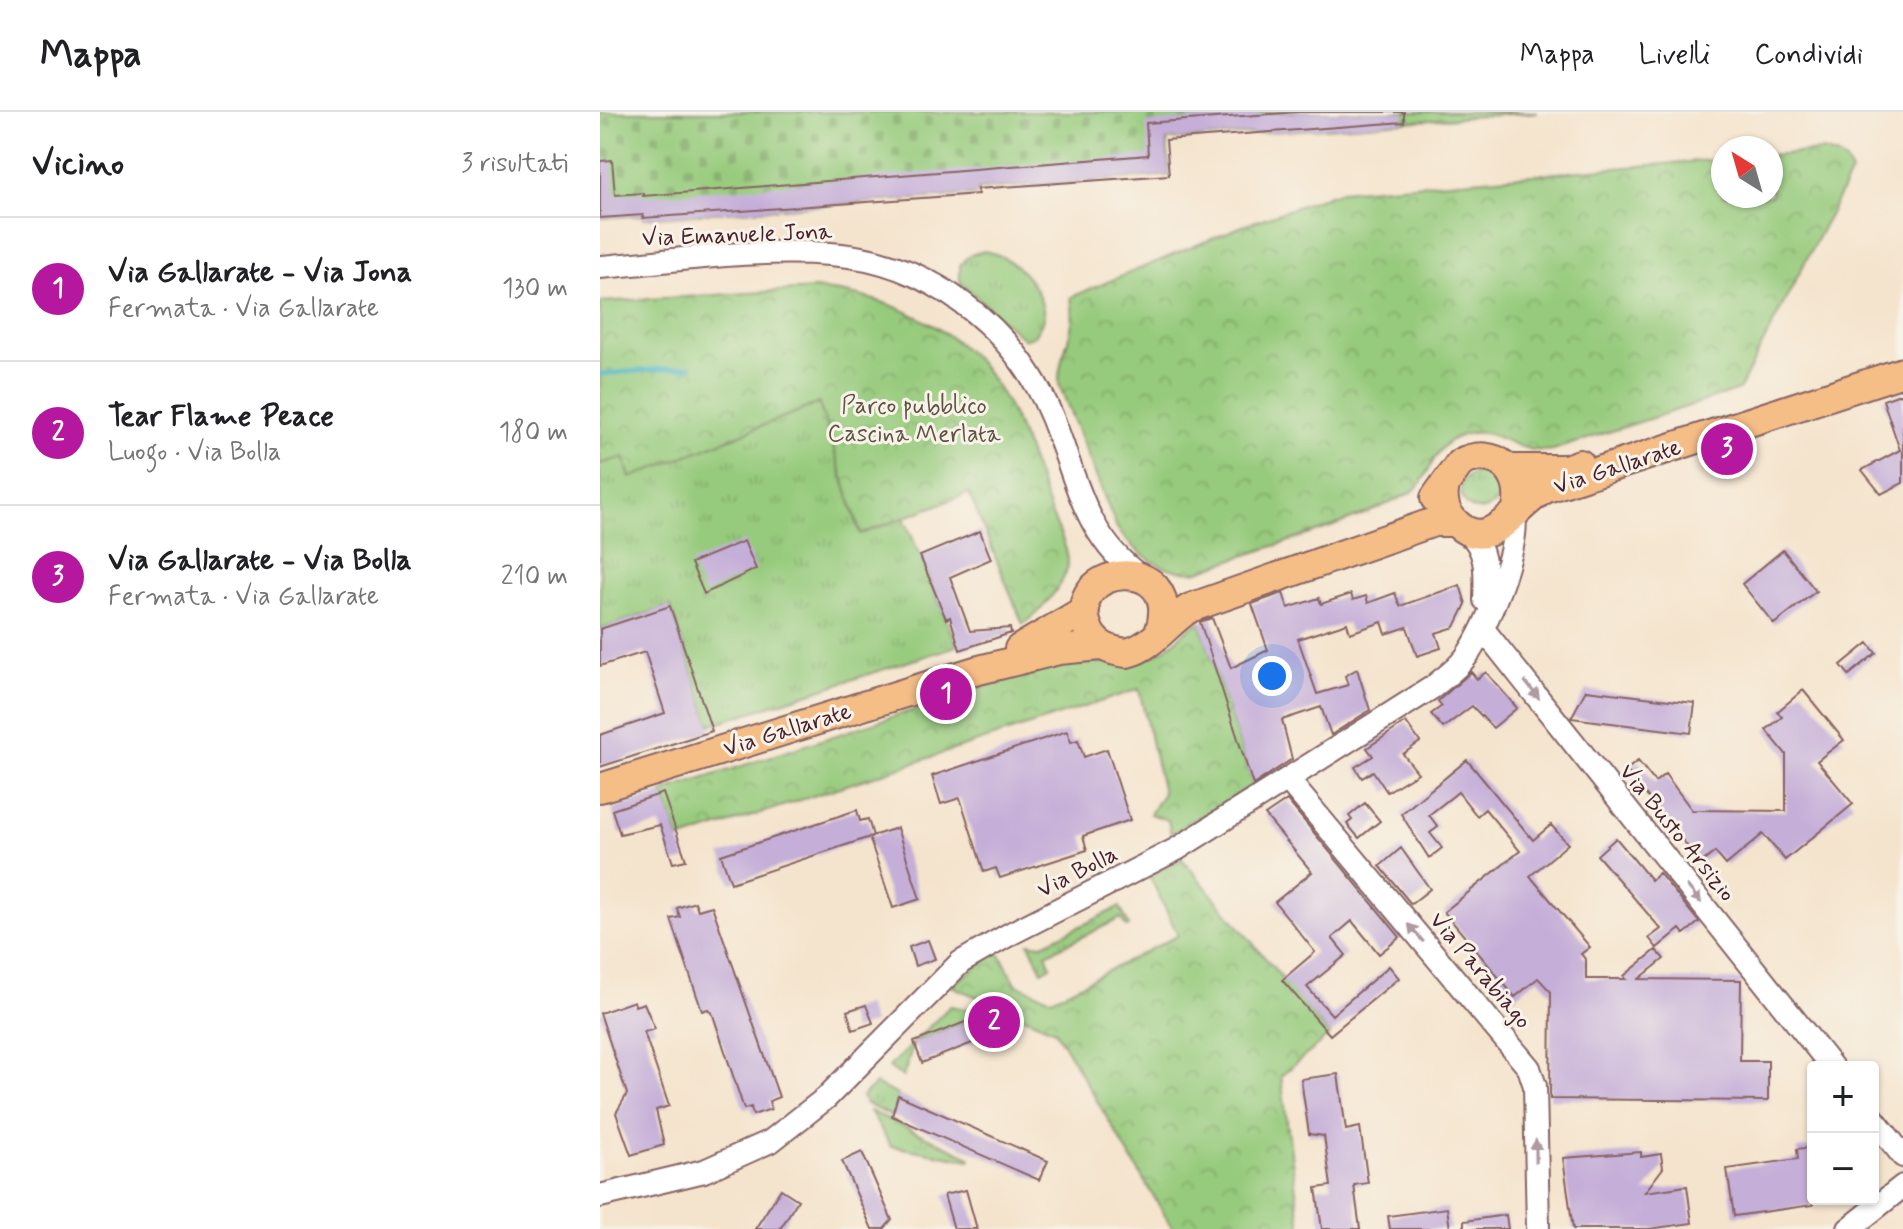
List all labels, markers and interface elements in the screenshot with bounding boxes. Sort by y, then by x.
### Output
text: Mappa [40,31,142,80]
text: Mappa [1520,37,1595,74]
text: Livelli [1639,37,1710,74]
text: Condividi [1754,37,1863,74]
north arrow [1711,136,1783,208]
text: Vicino [32,142,124,187]
text: 3 risultati [461,147,568,181]
street label: Via Emanuele Jona [641,217,833,254]
text: Via Gallarate - Via Jona [108,253,412,292]
text: 1 [52,272,64,306]
text: 130 m [502,272,568,306]
text: Fermata · Via Gallarate [108,292,379,326]
park label: Parco pubblico Cascina Merlata [827,391,1001,450]
text: Tear Flame Peace [108,397,334,436]
text: 2 [52,416,64,450]
text: 180 m [499,416,568,450]
pin: 3 [1701,419,1753,479]
street label: Via Gallarate [1550,432,1685,503]
text: Luogo · Via Bolla [108,436,281,470]
text: Via Gallarate - Via Bolla [108,541,412,580]
text: 3 [52,560,64,594]
text: 210 m [501,560,568,594]
text: Fermata · Via Gallarate [108,580,379,614]
your location [1252,656,1292,696]
pin: 1 [920,664,972,724]
one-way arrow [1523,680,1540,701]
street label: Via Gallarate [719,696,855,765]
street label: Via Busto Arsizio [1612,757,1742,908]
street label: Via Bolla [1032,839,1123,906]
one-way arrow [1685,884,1702,904]
street label: Via Parabiago [1422,906,1538,1036]
one-way arrow [1408,924,1425,944]
pin: 2 [968,992,1020,1052]
map controls [1807,1061,1879,1205]
button: + [1807,1061,1879,1133]
button: − [1807,1133,1879,1205]
one-way arrow [1530,1138,1543,1163]

